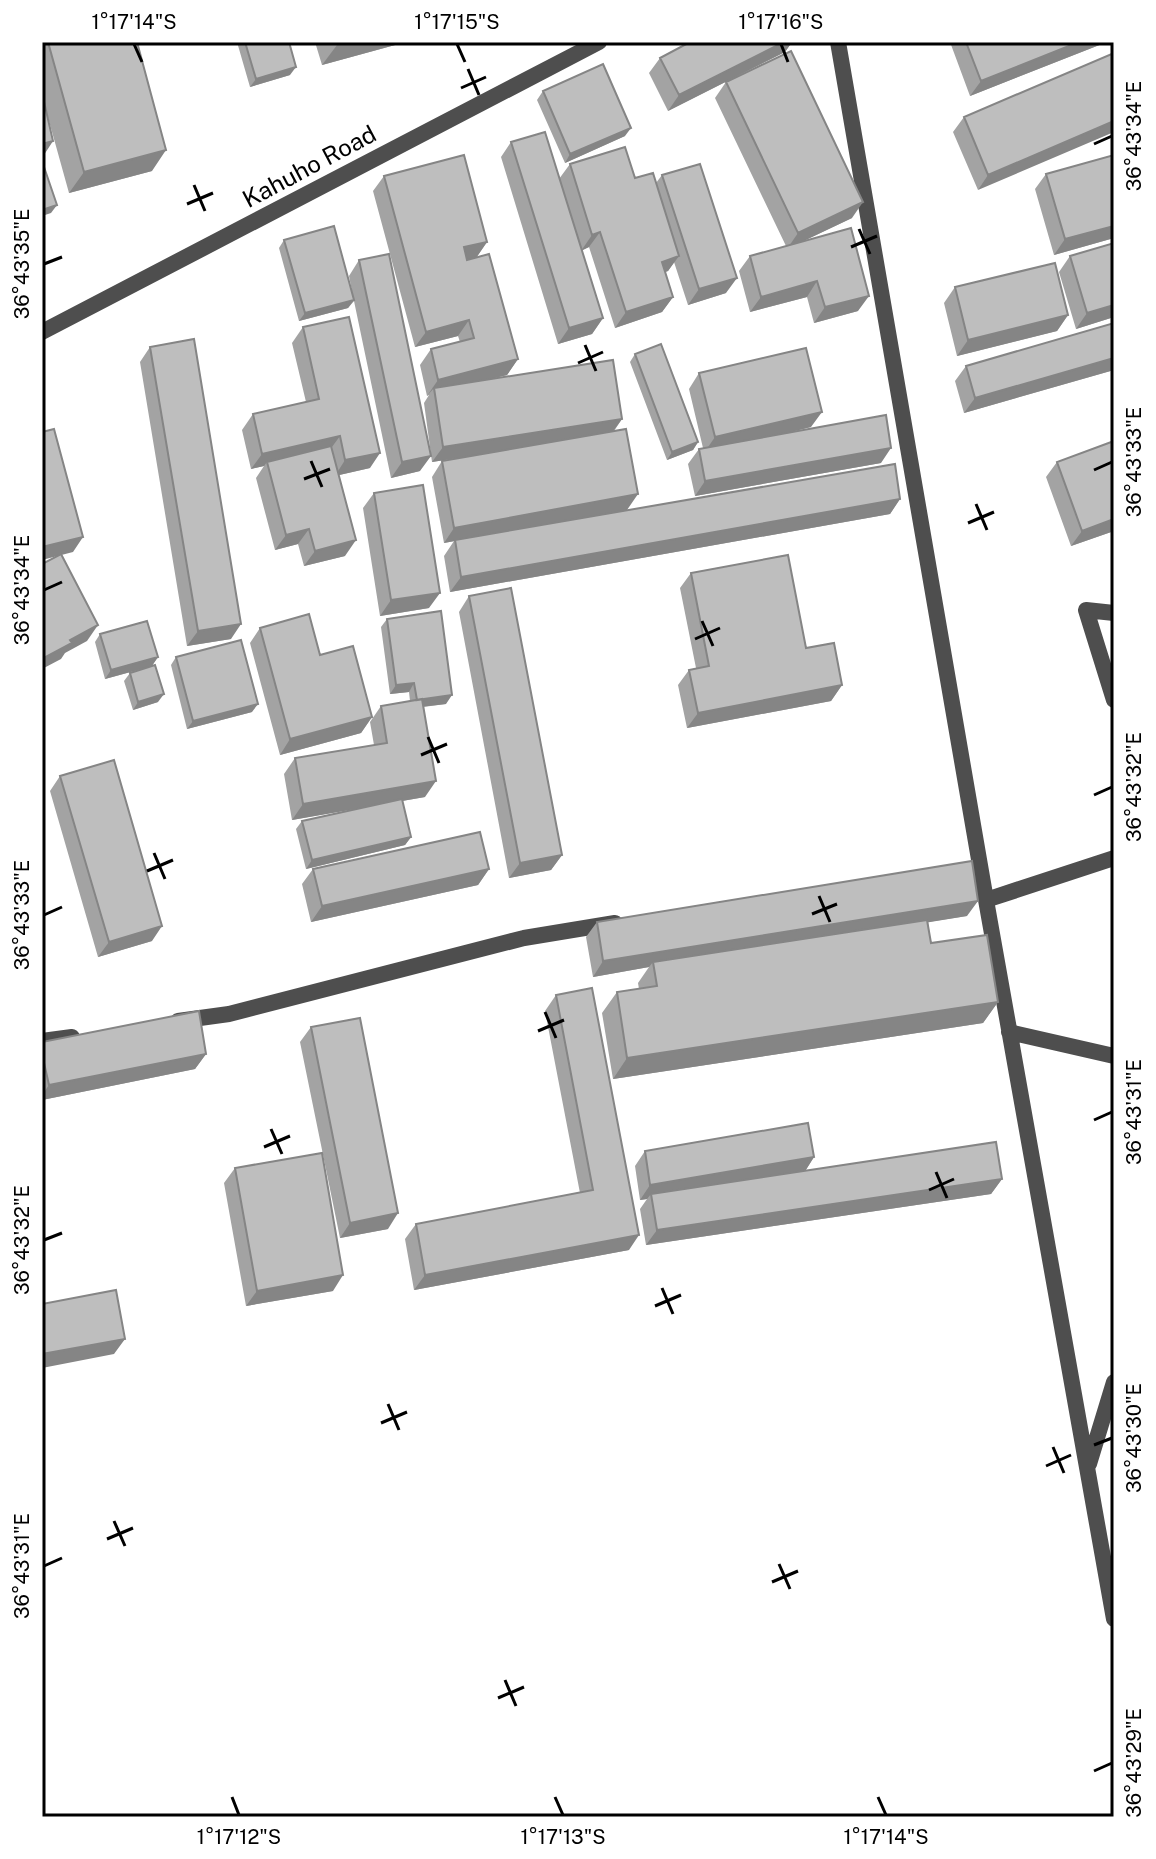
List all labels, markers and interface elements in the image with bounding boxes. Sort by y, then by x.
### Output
text: 1°17'14"S [91,10,177,34]
text: 1°17'15"S [414,10,500,34]
text: 1°17'16"S [738,10,824,34]
text: 36°43'34"E [1122,81,1146,191]
street label: Kahuho Road [237,119,381,213]
text: 36°43'35"E [10,209,34,319]
text: 36°43'33"E [1122,407,1146,517]
text: 36°43'34"E [10,535,34,645]
text: 36°43'32"E [1122,732,1146,842]
text: 36°43'33"E [10,860,34,970]
text: 36°43'31"E [1122,1059,1146,1165]
text: 36°43'32"E [10,1185,34,1295]
text: 36°43'30"E [1122,1383,1146,1493]
text: 36°43'31"E [10,1513,34,1619]
text: 36°43'29"E [1122,1708,1146,1818]
text: 1°17'12"S [197,1825,281,1849]
text: 1°17'13"S [520,1825,606,1849]
text: 1°17'14"S [843,1825,929,1849]

